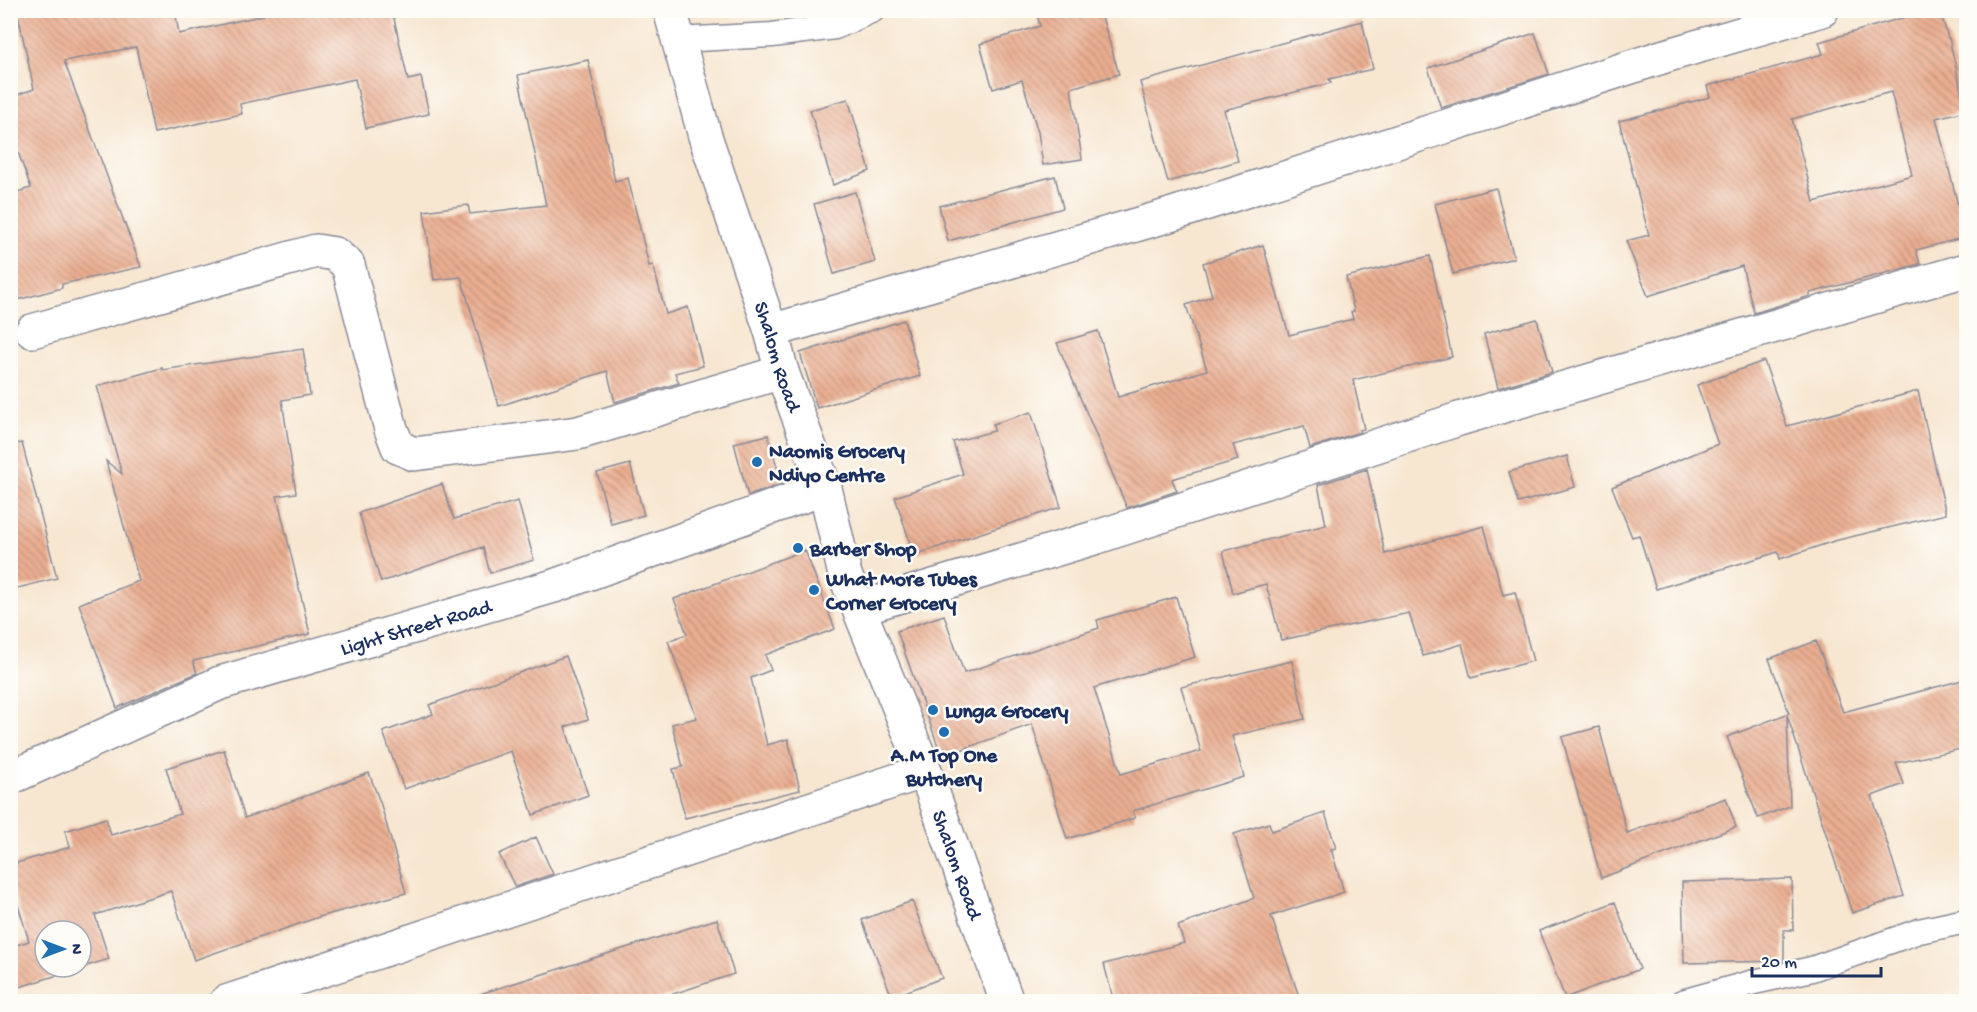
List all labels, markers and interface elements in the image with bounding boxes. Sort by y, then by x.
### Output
street label: Shalom Road [746,299,805,418]
place label: Naomis Grocery Ndiyo Centre [769,441,905,490]
marker: Naomis Grocery Ndiyo Centre [750,455,764,469]
place label: Barber Shop [809,539,917,564]
marker: Barber Shop [791,541,805,555]
place label: What More Tubes Corner Grocery [825,569,978,618]
marker: What More Tubes Corner Grocery [807,583,821,597]
street label: Light Street Road [338,595,496,663]
place label: Lunga Grocery [945,701,1069,726]
marker: Lunga Grocery [926,703,940,717]
marker: A.M Top One Butchery [937,725,951,739]
place label: A.M Top One Butchery [890,745,998,794]
street label: Shalom Road [924,808,986,925]
north arrow [33,919,93,979]
scale bar [1752,940,1881,978]
text: N [65,944,84,955]
text: 20 m [1761,953,1797,974]

